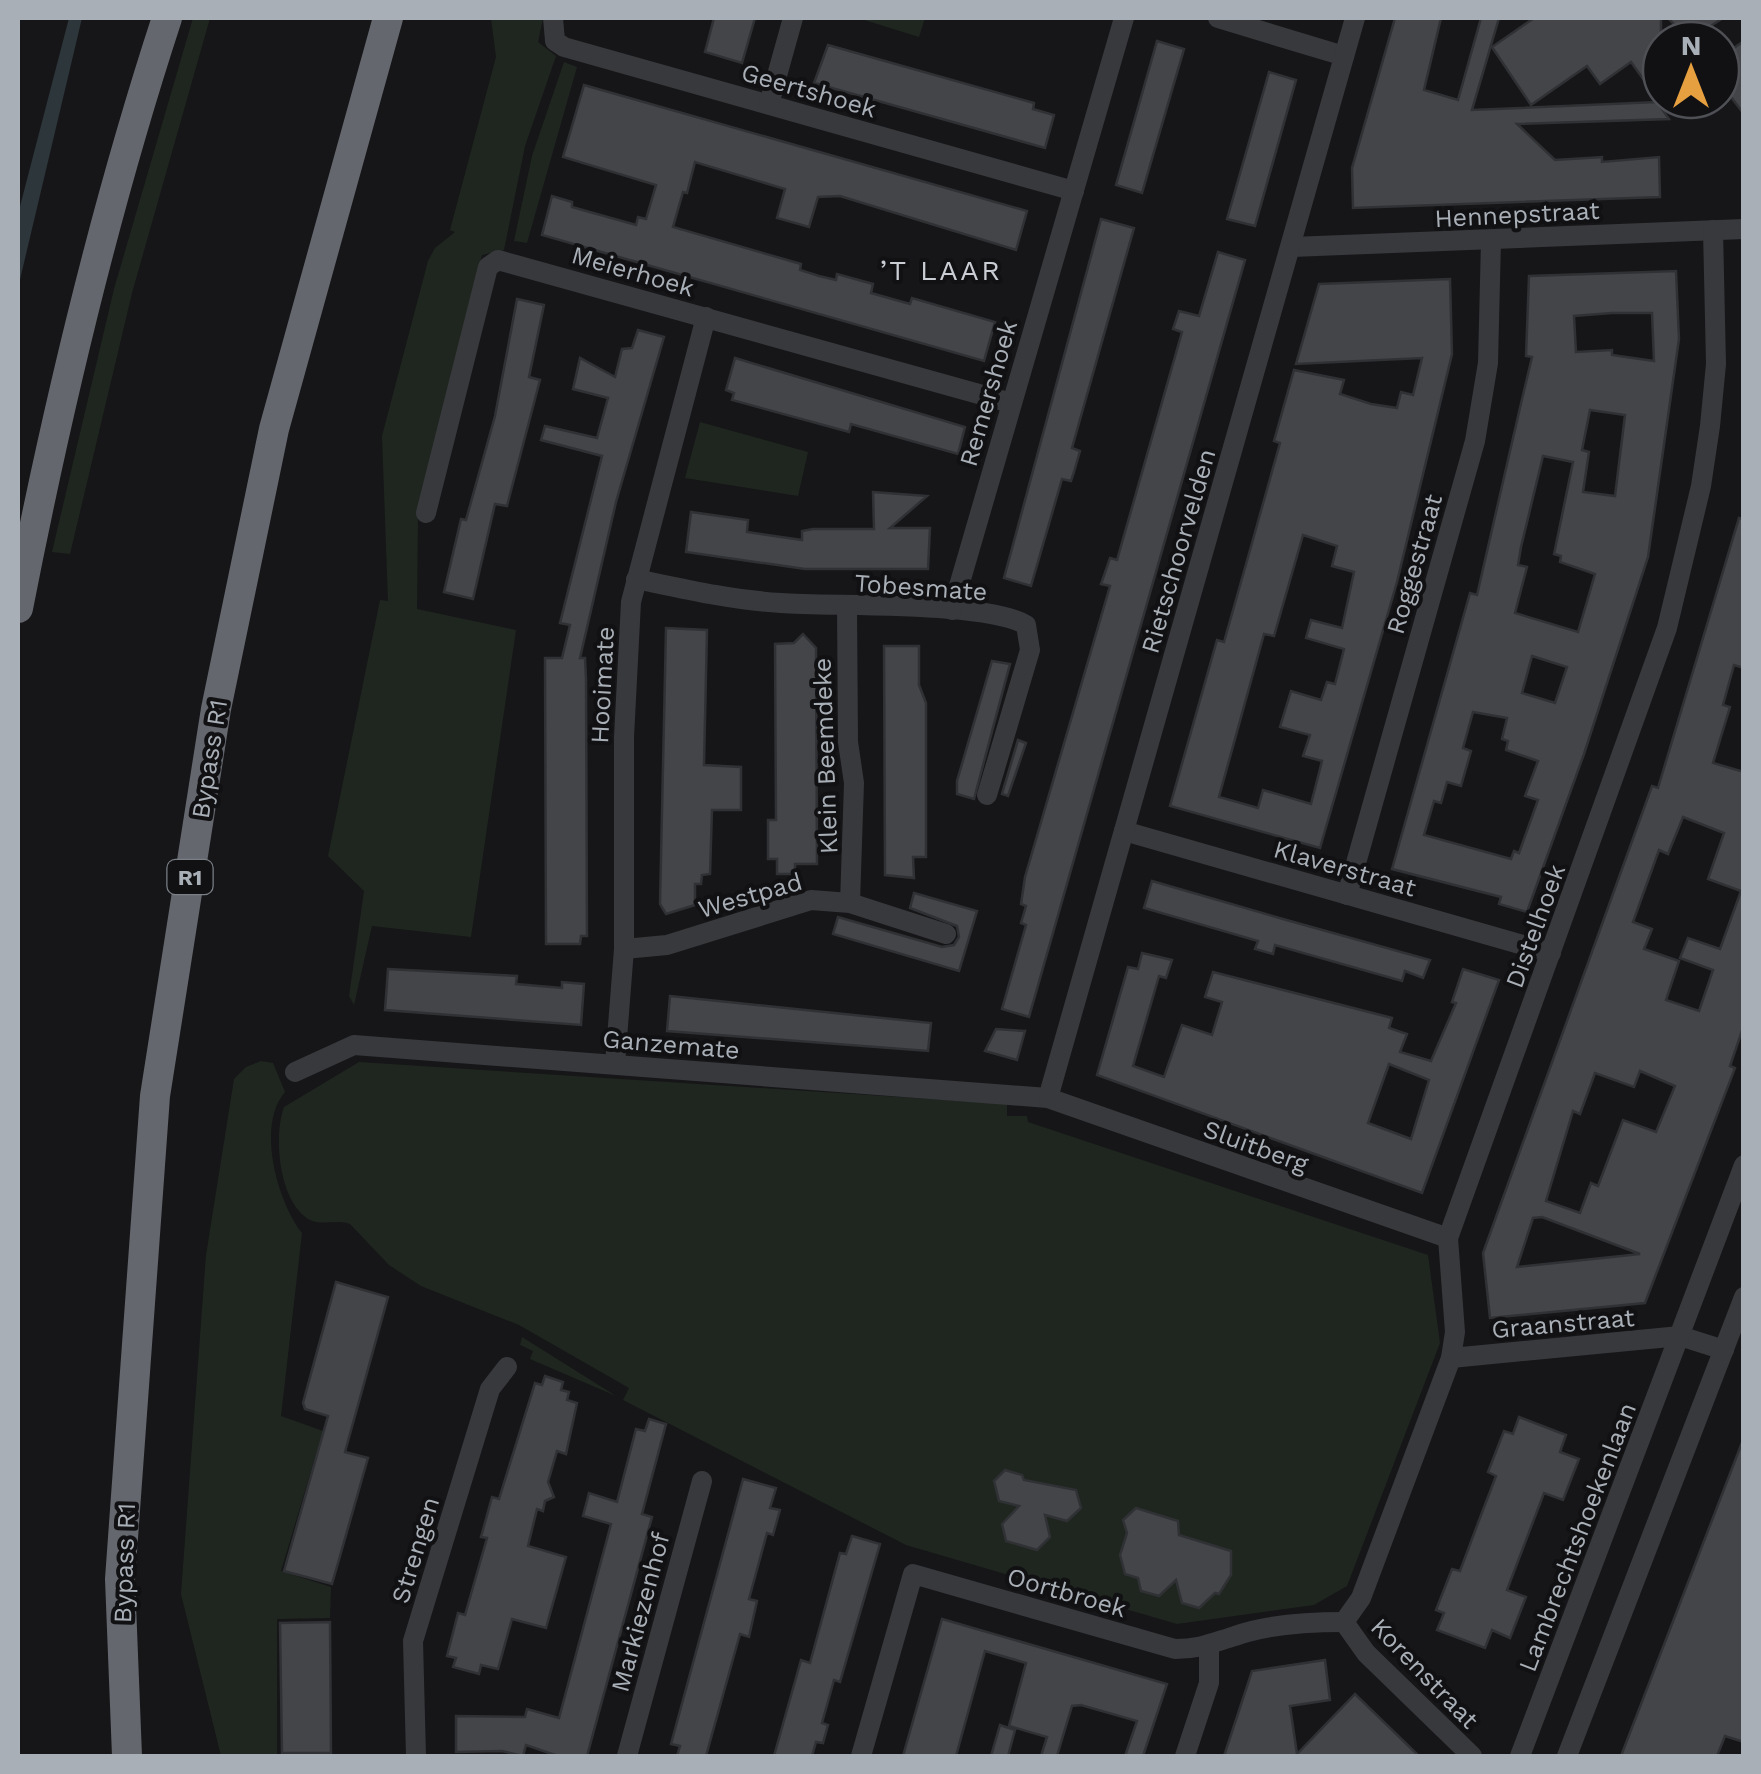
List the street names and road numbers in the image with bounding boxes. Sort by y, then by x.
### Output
street label: Geertshoek [738,57,880,124]
street label: Hennepstraat [1434,196,1601,233]
street label: Meierhoek [568,240,697,303]
street label: Remershoek [954,317,1023,470]
street label: Rietschoorvelden [1135,446,1222,657]
street label: Roggestraat [1381,490,1448,637]
street label: Tobesmate [854,568,988,607]
street label: Hooimate [585,626,620,744]
street label: Klein Beemdeke [808,657,843,855]
street label: Bypass R1 [186,697,233,821]
street label: Klaverstraat [1270,834,1420,903]
road number: R1 [168,860,212,894]
street label: Distelhoek [1500,860,1571,992]
street label: Westpad [695,867,805,924]
street label: Ganzemate [601,1024,741,1065]
street label: Sluitberg [1200,1114,1313,1179]
street label: Graanstraat [1490,1303,1636,1344]
street label: Lambrechtshoekenlaan [1513,1399,1642,1676]
street label: Strengen [386,1494,445,1607]
street label: Bypass R1 [108,1502,141,1624]
street label: Markiezenhof [605,1529,676,1695]
street label: Oortbroek [1004,1562,1130,1623]
street label: Korenstraat [1365,1612,1485,1735]

